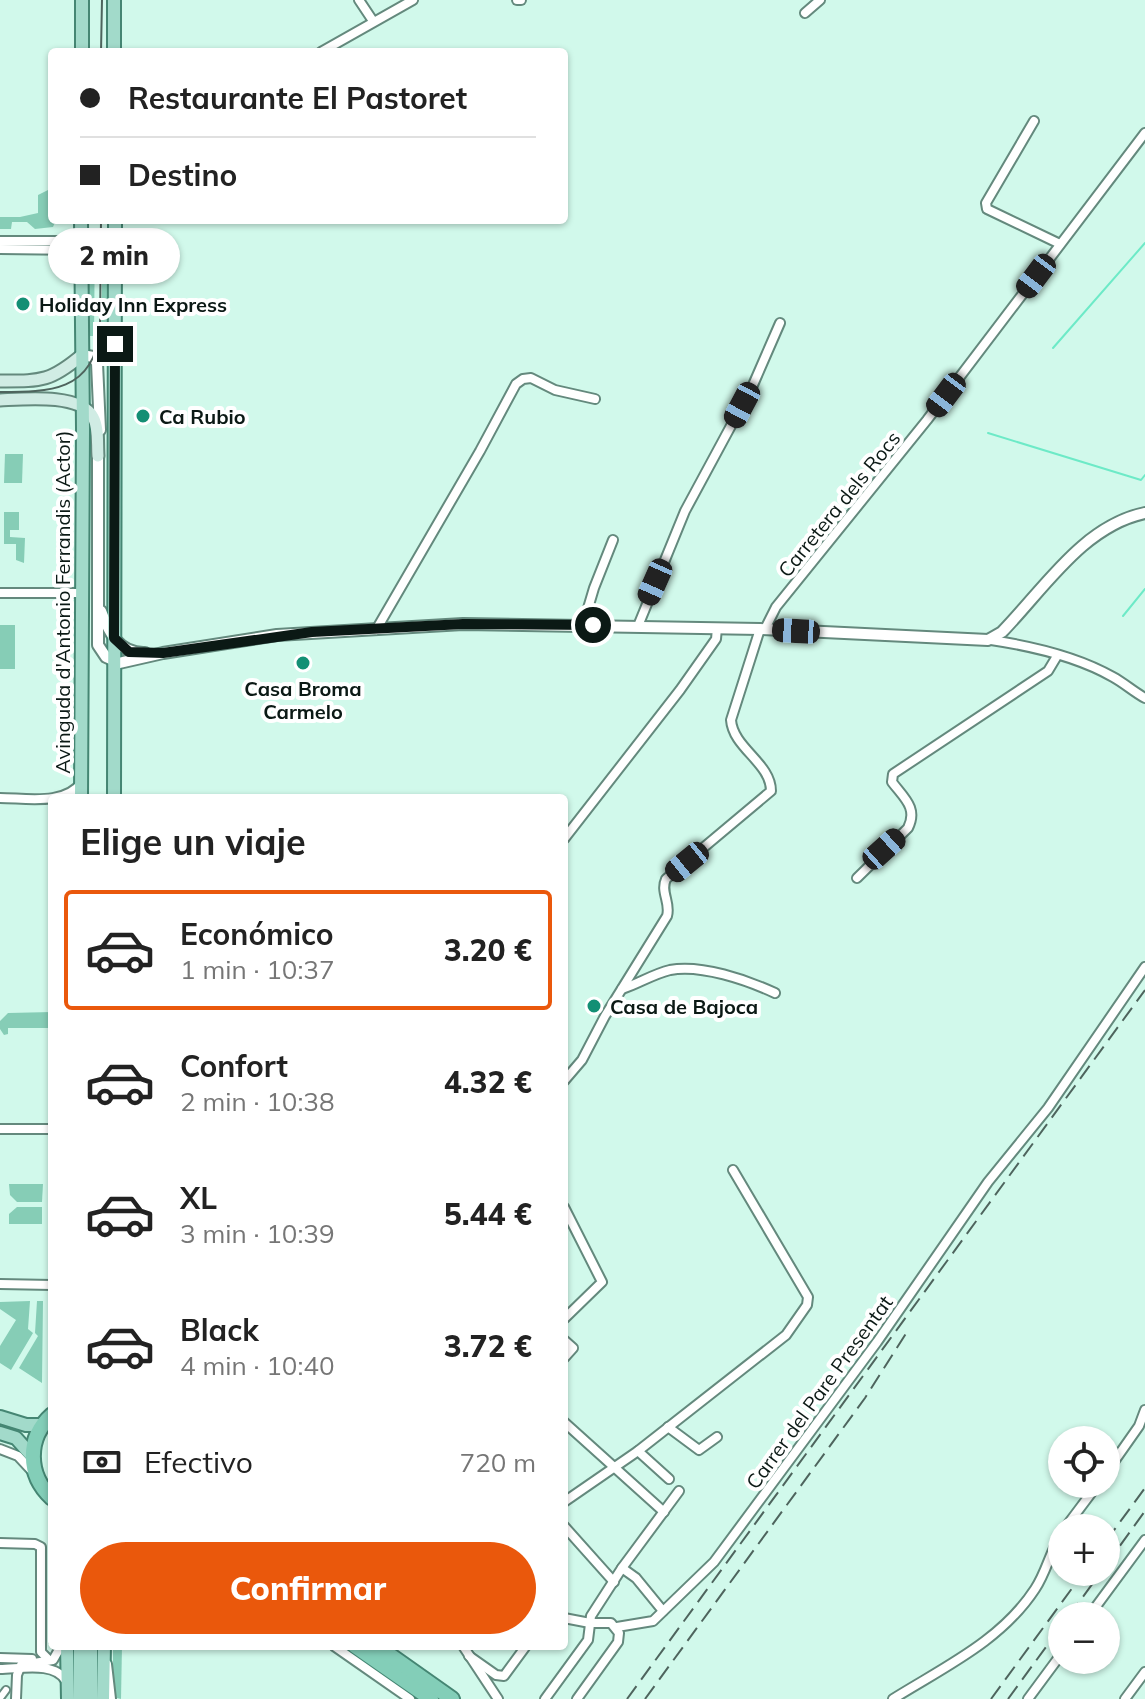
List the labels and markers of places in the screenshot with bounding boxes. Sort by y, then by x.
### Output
place label: Holiday Inn Express [39,292,227,317]
marker: Holiday Inn Express [14,295,32,313]
place label: Ca Rubio [159,404,246,429]
marker: Ca Rubio [134,407,152,425]
marker: Casa Broma Carmelo [294,654,312,672]
place label: Casa Broma Carmelo [244,676,362,724]
place label: Casa de Bajoca [610,994,758,1019]
marker: Casa de Bajoca [585,997,603,1015]

